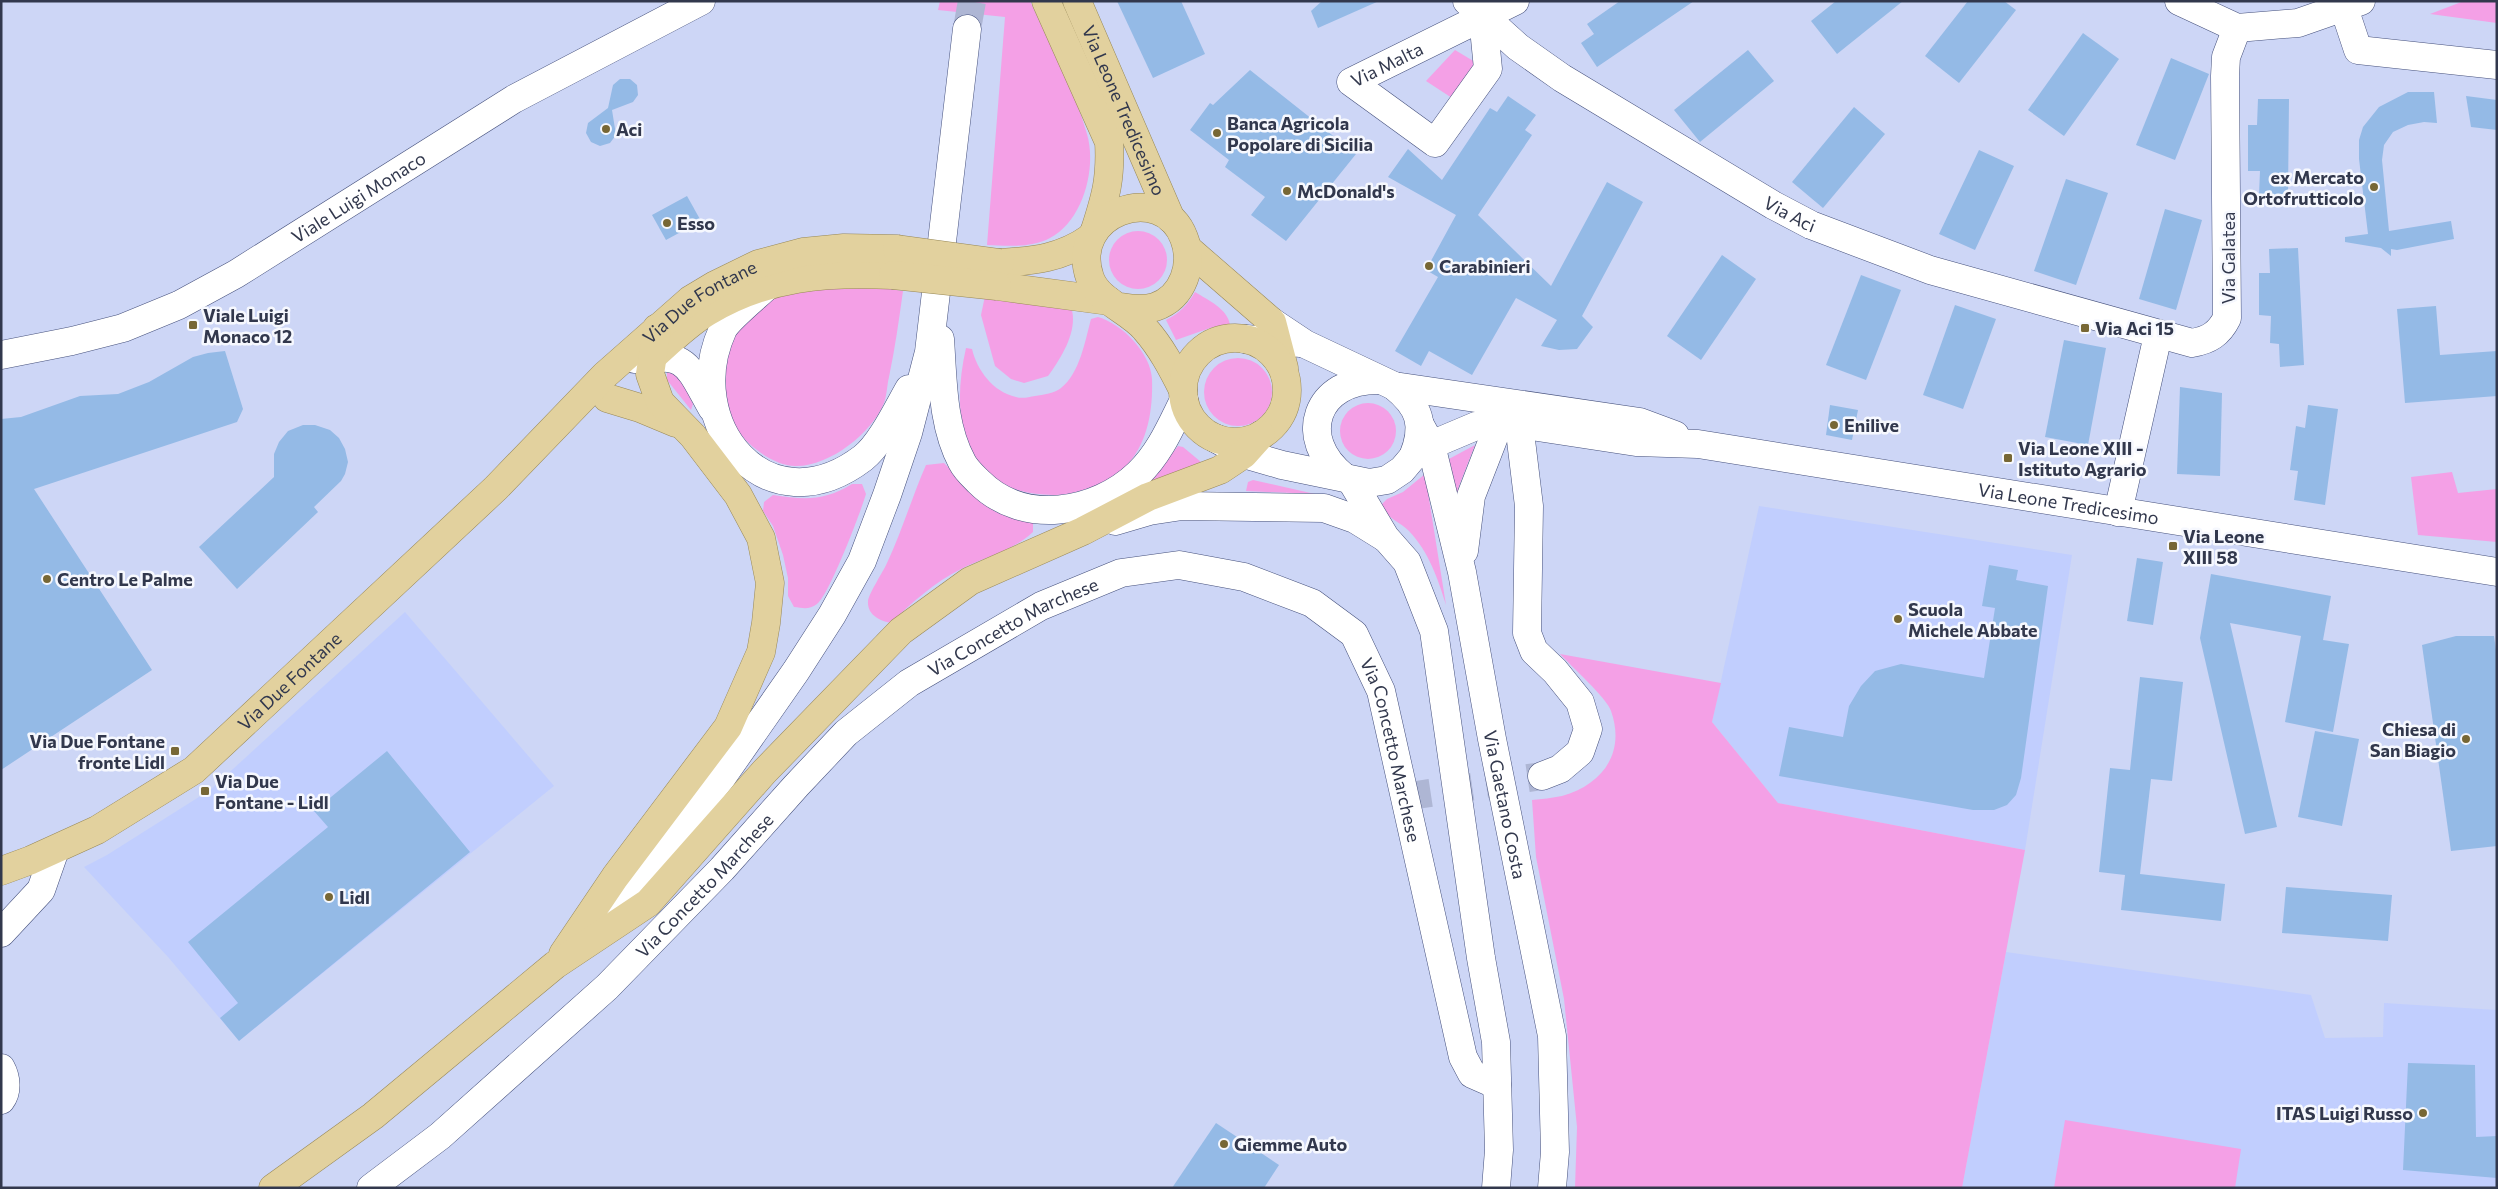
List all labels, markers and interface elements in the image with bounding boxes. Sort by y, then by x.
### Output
street label: Via Leone Tredicesimo [1078,22,1170,199]
street label: Via Malta [1347,37,1427,91]
place label: Banca Agricola Popolare di Sicilia [1227,112,1373,155]
place label: Aci [616,118,642,140]
marker: Aci [600,123,612,135]
marker: Banca Agricola Popolare di Sicilia [1211,127,1223,139]
street label: Viale Luigi Monaco [287,147,429,247]
place label: ex Mercato Ortofrutticolo [2243,166,2364,209]
place label: McDonald's [1297,180,1395,202]
marker: ex Mercato Ortofrutticolo [2368,181,2380,193]
marker: McDonald's [1281,185,1293,197]
street label: Via Aci [1760,191,1819,237]
place label: Esso [677,212,715,234]
street label: Via Galatea [2217,212,2239,304]
marker: Esso [661,217,673,229]
place label: Carabinieri [1439,255,1531,277]
street label: Via Due Fontane [638,256,760,348]
marker: Carabinieri [1423,260,1435,272]
place label: Viale Luigi Monaco 12 [203,304,292,347]
place label: Via Aci 15 [2095,317,2174,339]
marker: Viale Luigi Monaco 12 [187,319,199,331]
marker: Via Aci 15 [2079,322,2091,334]
place label: Enilive [1844,414,1899,436]
marker: Enilive [1828,419,1840,431]
place label: Via Leone XIII - Istituto Agrario [2018,437,2147,480]
marker: Via Leone XIII - Istituto Agrario [2002,452,2014,464]
street label: Via Leone Tredicesimo [1976,478,2161,529]
place label: Via Leone XIII 58 [2183,525,2264,568]
marker: Via Leone XIII 58 [2167,540,2179,552]
place label: Centro Le Palme [57,568,193,590]
marker: Centro Le Palme [41,573,53,585]
street label: Via Concetto Marchese [924,573,1101,681]
place label: Scuola Michele Abbate [1908,598,2038,641]
marker: Scuola Michele Abbate [1892,613,1904,625]
street label: Via Due Fontane [233,627,346,735]
street label: Via Concetto Marchese [1356,654,1426,844]
place label: Chiesa di San Biagio [2370,718,2456,761]
street label: Via Gaetano Costa [1480,728,1531,881]
place label: Via Due Fontane fronte Lidl [30,730,165,773]
marker: Chiesa di San Biagio [2460,733,2472,745]
marker: Via Due Fontane fronte Lidl [169,745,181,757]
place label: Via Due Fontane - Lidl [215,770,329,813]
marker: Via Due Fontane - Lidl [199,785,211,797]
street label: Via Concetto Marchese [631,809,778,962]
place label: Lidl [339,886,370,908]
marker: Lidl [323,891,335,903]
place label: ITAS Luigi Russo [2276,1102,2413,1124]
marker: ITAS Luigi Russo [2417,1107,2429,1119]
place label: Giemme Auto [1234,1133,1347,1155]
marker: Giemme Auto [1218,1138,1230,1150]

